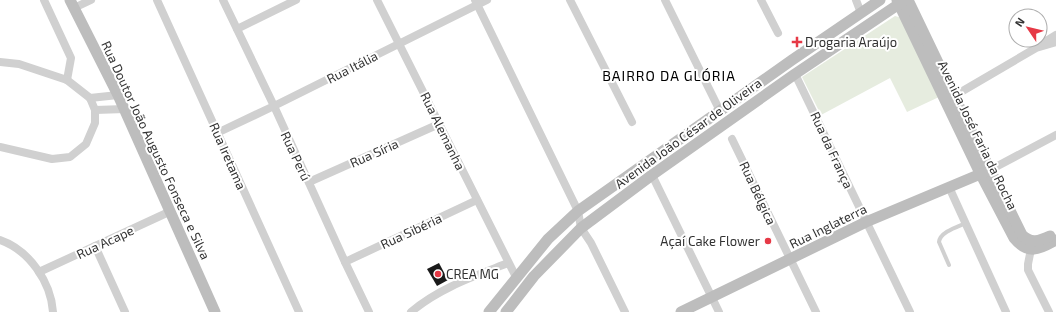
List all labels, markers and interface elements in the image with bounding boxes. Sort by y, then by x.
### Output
north arrow [1008,8,1048,48]
text: N [1012,15,1027,29]
place label: Drogaria Araújo [805,34,897,50]
marker: Drogaria Araújo [792,37,802,47]
street label: Rua Doutor João Augusto Fonseca e Silva [98,38,214,262]
street label: Rua Itália [324,47,380,87]
street label: Avenida José Faria da Rocha [935,58,1021,212]
district label: BAIRRO DA GLÓRIA [602,67,736,84]
street label: Avenida João César de Oliveira [612,74,764,192]
street label: Rua Alemanha [417,89,469,173]
street label: Rua da França [806,109,857,191]
street label: Rua Iretama [206,120,250,192]
street label: Rua Perú [278,129,314,183]
street label: Rua Síria [347,135,401,171]
street label: Rua Bélgica [736,159,780,227]
street label: Rua Inglaterra [787,200,869,252]
street label: Rua Sibéria [378,210,444,252]
street label: Rua Acape [74,222,136,262]
place label: Açaí Cake Flower [660,233,760,250]
marker: Açaí Cake Flower [763,236,773,246]
place label: CREA MG [446,266,499,282]
marker: CREA MG [433,269,443,279]

